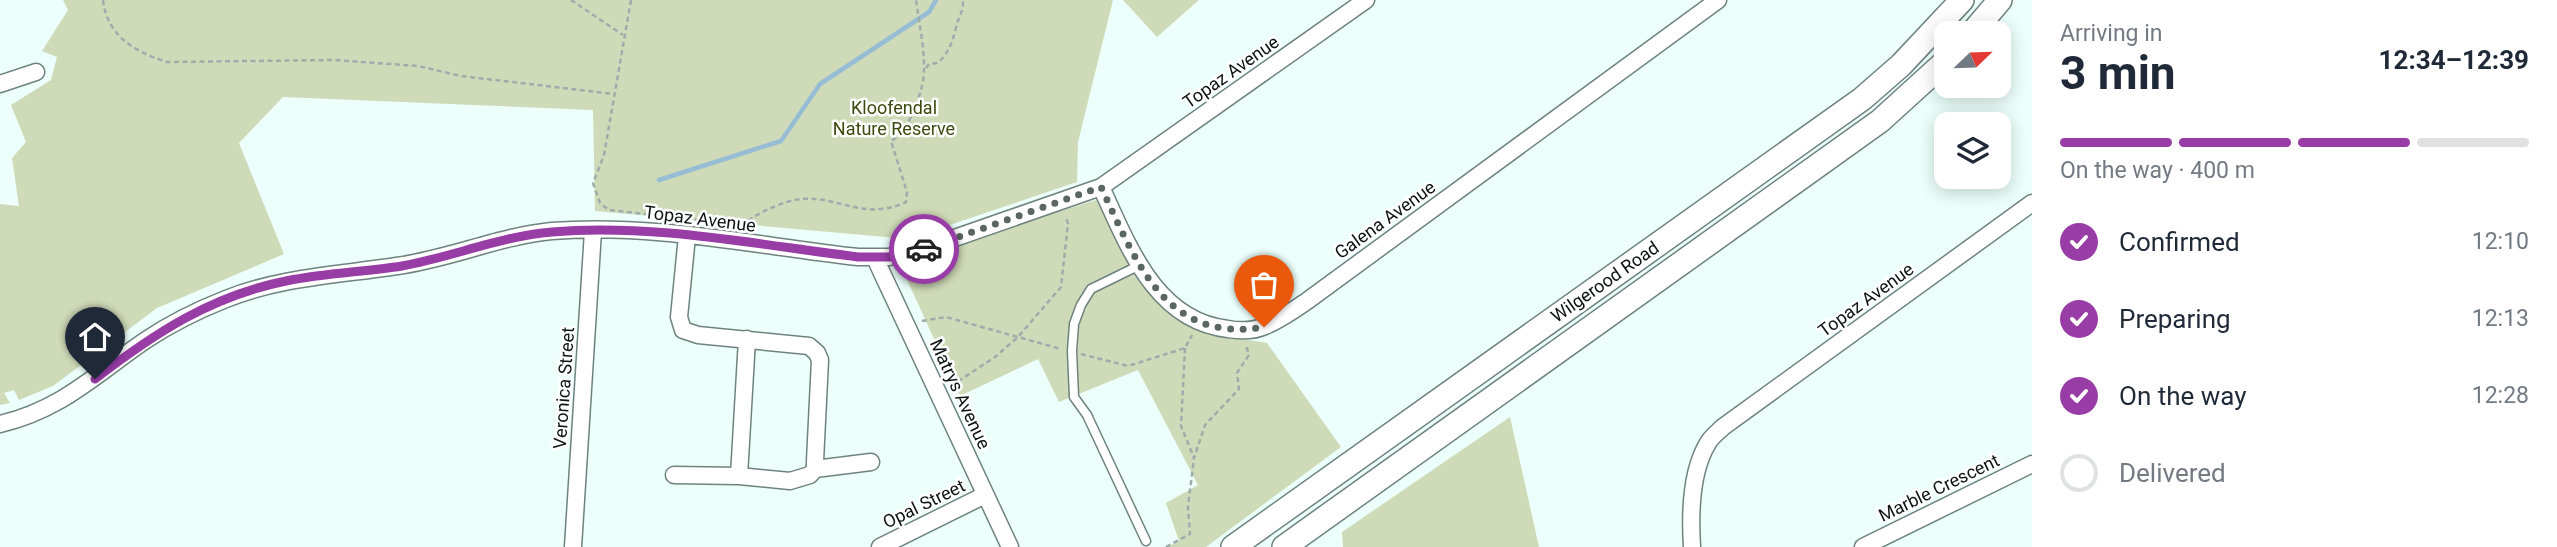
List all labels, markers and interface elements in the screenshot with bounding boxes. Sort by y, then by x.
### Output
text: Arriving in [2060,20,2163,47]
north arrow [1934,21,2011,98]
map controls [1934,21,2011,189]
street label: Topaz Avenue [1179,31,1283,112]
text: 12:34–12:39 [2379,45,2529,75]
text: 3 min [2060,46,2176,100]
park label: Kloofendal Nature Reserve [833,97,955,139]
button: layers [1934,112,2011,189]
text: On the way · 400 m [2060,157,2255,184]
street label: Galena Avenue [1330,176,1439,263]
street label: Topaz Avenue [643,201,757,236]
courier [889,214,959,284]
icon: check [2060,223,2098,261]
text: Confirmed [2119,227,2240,257]
text: 12:10 [2472,228,2529,255]
icon: car [905,230,943,268]
street label: Wilgerood Road [1547,237,1663,327]
pin [1234,255,1294,327]
street label: Topaz Avenue [1814,258,1917,341]
icon: bag [1245,266,1283,304]
icon: check [2060,300,2098,338]
text: Preparing [2119,304,2231,334]
text: 12:13 [2472,305,2529,332]
pin [65,307,125,379]
icon: home [76,318,114,356]
street label: Veronica Street [549,326,578,450]
street label: Matrys Avenue [926,336,995,452]
icon: check [2060,377,2098,415]
text: On the way [2119,381,2247,411]
text: 12:28 [2472,382,2529,409]
street label: Marble Crescent [1875,449,2003,526]
text: Delivered [2119,458,2226,488]
street label: Opal Street [879,475,968,532]

